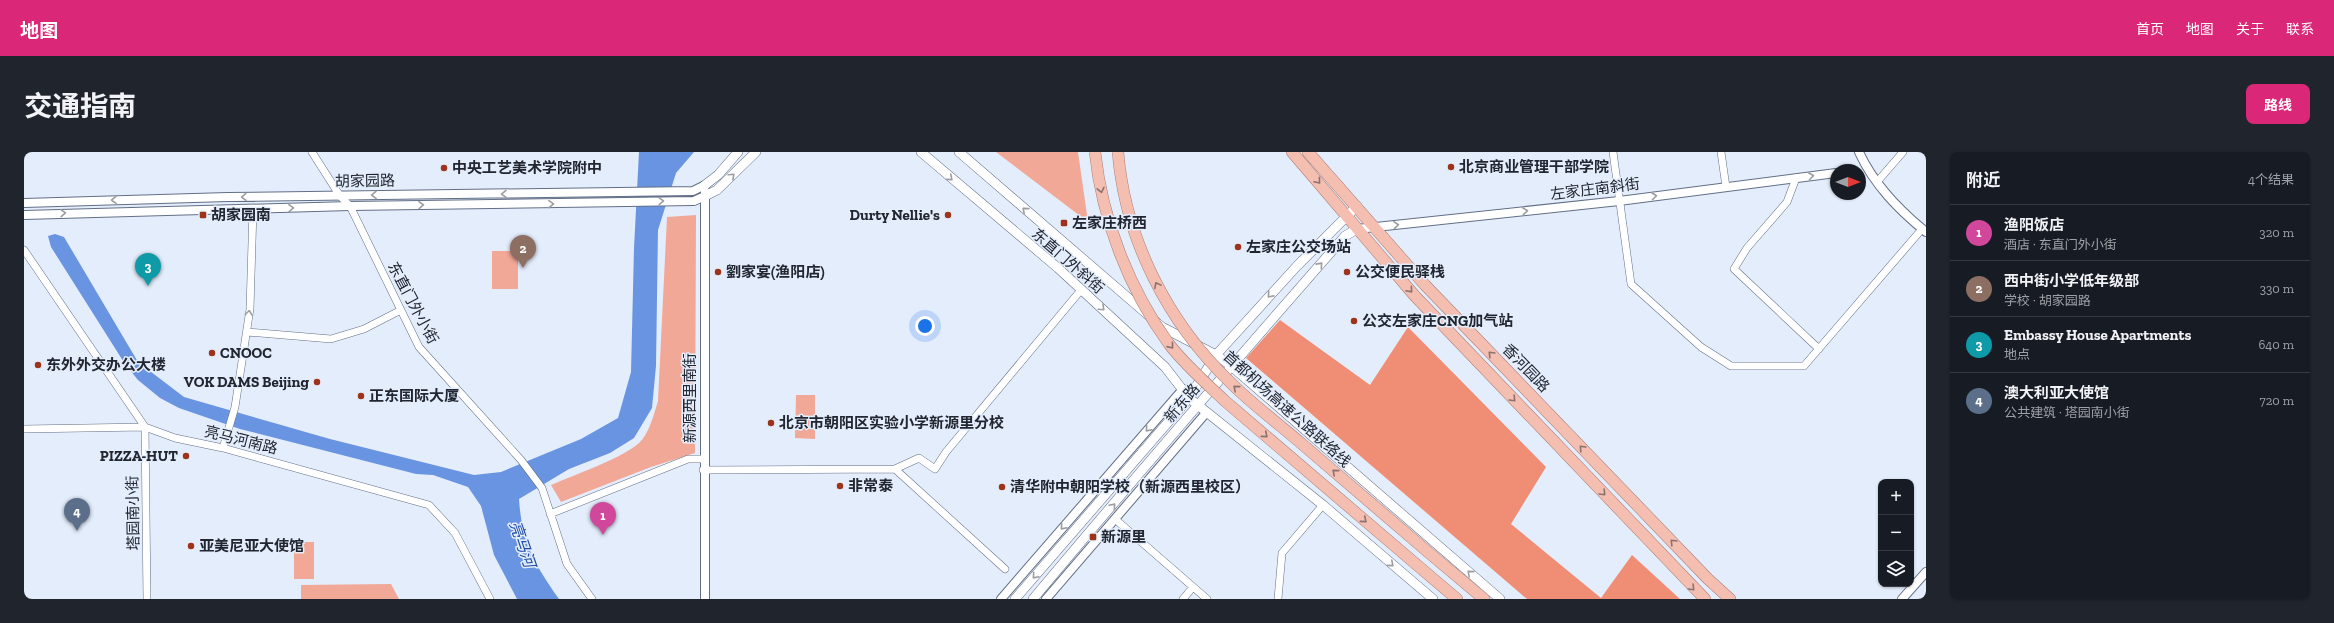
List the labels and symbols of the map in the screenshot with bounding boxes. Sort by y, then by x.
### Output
place label: 北京商业管理干部学院 [1459,158,1609,176]
place label: 中央工艺美术学院附中 [452,159,602,177]
marker: 北京商业管理干部学院 [1446,162,1456,172]
marker: 中央工艺美术学院附中 [439,163,449,173]
north arrow [1830,164,1866,200]
street label: 胡家园路 [335,171,395,191]
one-way arrow [1808,172,1814,181]
one-way arrow [727,173,735,181]
one-way arrow [946,173,953,180]
street label: 左家庄南斜街 [1549,175,1641,203]
one-way arrow [1313,177,1320,184]
one-way arrow [1097,187,1105,194]
one-way arrow [501,190,507,198]
one-way arrow [371,191,377,199]
one-way arrow [1651,192,1657,201]
one-way arrow [241,193,247,201]
one-way arrow [111,196,117,205]
one-way arrow [658,197,664,206]
one-way arrow [548,200,554,208]
one-way arrow [418,201,424,209]
one-way arrow [288,204,294,212]
place label: 胡家园南 [211,206,271,224]
place label: Durty Nellie's [849,206,940,224]
one-way arrow [1022,207,1029,214]
one-way arrow [1522,207,1528,216]
one-way arrow [60,209,66,218]
marker: 胡家园南 [198,210,208,220]
marker: Durty Nellie's [943,210,953,220]
place label: 左家庄桥西 [1072,214,1147,232]
marker: 左家庄桥西 [1059,218,1069,228]
one-way arrow [1393,221,1399,230]
street label: 东直门外斜街 [1028,225,1108,297]
pin: 2 [510,235,536,268]
place label: 左家庄公交场站 [1246,238,1351,256]
marker: 左家庄公交场站 [1233,242,1243,252]
pin: 3 [135,253,161,286]
street label: 东直门外小街 [384,259,442,347]
one-way arrow [1315,262,1323,270]
place label: 劉家宴(渔阳店) [726,263,825,281]
place label: 公交便民驿栈 [1355,263,1445,281]
marker: 劉家宴(渔阳店) [713,267,723,277]
marker: 公交便民驿栈 [1342,267,1352,277]
one-way arrow [1154,282,1162,289]
one-way arrow [1405,285,1412,293]
one-way arrow [1268,290,1275,298]
one-way arrow [1097,304,1104,311]
one-way arrow [244,310,253,316]
place label: 公交左家庄CNG加气站 [1362,312,1513,330]
your location [915,316,935,336]
marker: 公交左家庄CNG加气站 [1349,316,1359,326]
street label: 香河园路 [1499,340,1553,396]
one-way arrow [1167,342,1174,349]
place label: CNOOC [220,344,272,362]
street label: 首都机场高速公路联络线 [1220,347,1354,471]
marker: CNOOC [207,348,217,358]
one-way arrow [1488,351,1496,359]
street label: 新源西里南街 [681,353,699,443]
place label: 东外外交办公大楼 [46,356,166,374]
marker: 东外外交办公大楼 [33,360,43,370]
place label: VOK DAMS Beijing [184,373,309,391]
marker: VOK DAMS Beijing [312,377,322,387]
street label: 新东路 [1161,380,1203,426]
one-way arrow [1233,385,1241,392]
place label: 正东国际大厦 [369,387,459,405]
marker: 正东国际大厦 [356,391,366,401]
one-way arrow [1508,394,1516,402]
place label: 北京市朝阳区实验小学新源里分校 [779,414,1004,432]
marker: 北京市朝阳区实验小学新源里分校 [766,418,776,428]
street label: 亮马河南路 [202,422,280,458]
one-way arrow [1146,425,1153,432]
one-way arrow [1261,431,1268,438]
one-way arrow [1580,446,1587,453]
place label: PIZZA-HUT [100,447,178,465]
marker: PIZZA-HUT [181,451,191,461]
one-way arrow [1332,469,1340,476]
street label: 塔园南小街 [123,475,143,551]
place label: 非常泰 [848,477,894,495]
place label: 清华附中朝阳学校（新源西里校区） [1010,478,1250,496]
marker: 非常泰 [835,481,845,491]
marker: 清华附中朝阳学校（新源西里校区） [997,482,1007,492]
one-way arrow [1598,488,1606,496]
pin: 4 [64,498,90,531]
pin: 1 [590,502,616,535]
one-way arrow [1108,503,1115,510]
one-way arrow [1360,515,1367,522]
water label: 亮马河 [506,518,540,573]
one-way arrow [1061,523,1068,530]
place label: 新源里 [1101,528,1146,546]
marker: 新源里 [1088,532,1098,542]
place label: 亚美尼亚大使馆 [199,537,304,555]
one-way arrow [1670,539,1677,547]
marker: 亚美尼亚大使馆 [186,541,196,551]
one-way arrow [1387,559,1394,566]
one-way arrow [1468,571,1475,578]
one-way arrow [1033,572,1040,579]
one-way arrow [1687,583,1695,590]

